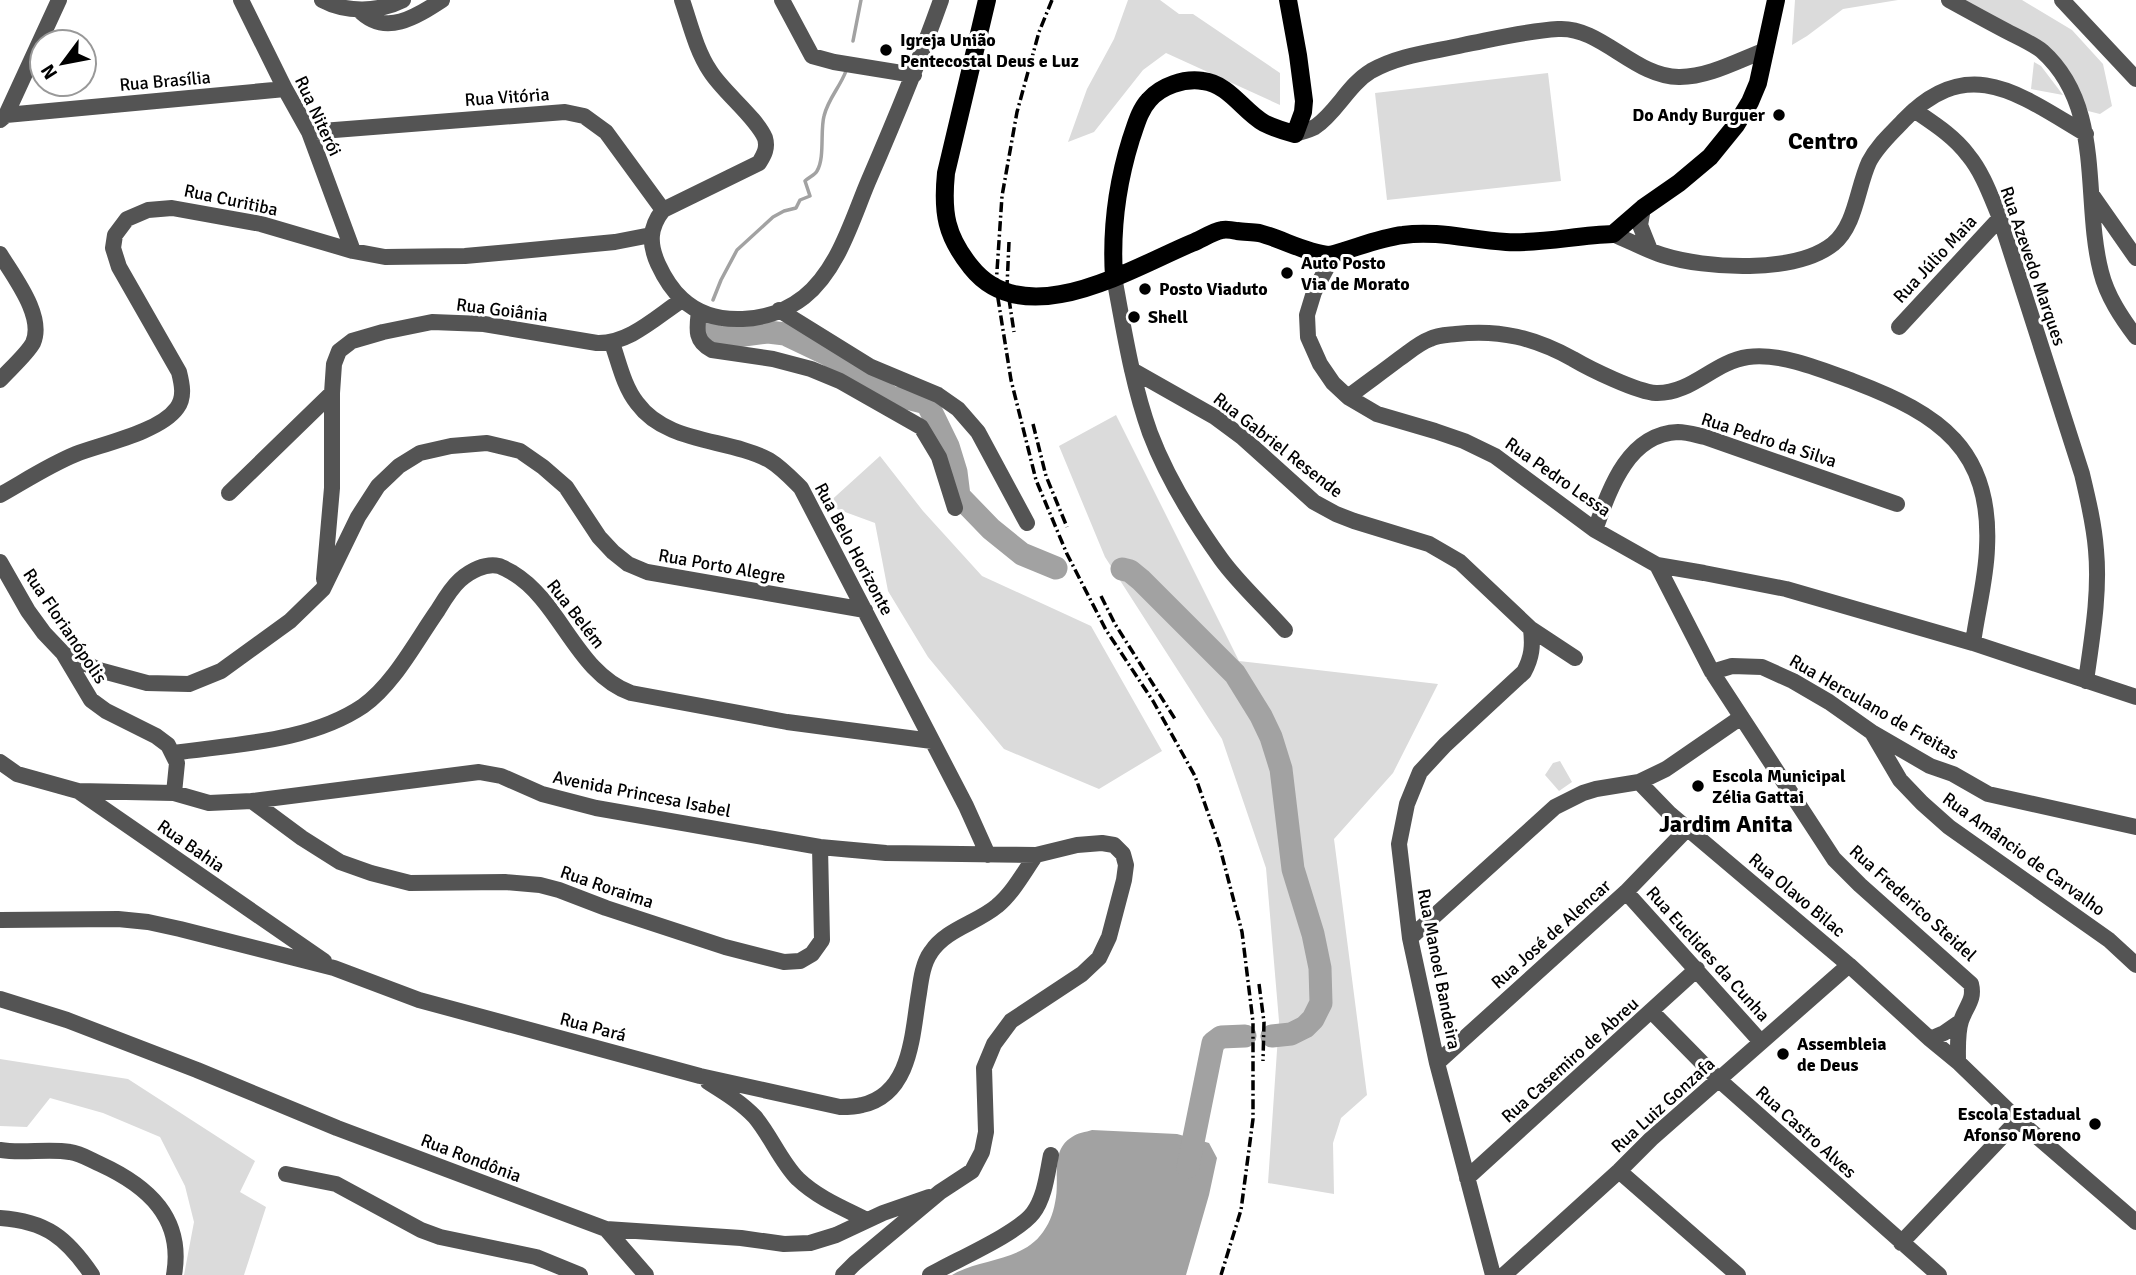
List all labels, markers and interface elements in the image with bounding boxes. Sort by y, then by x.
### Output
north arrow [28,28,98,98]
place label: Igreja União Pentecostal Deus e Luz [900,29,1079,72]
marker: Igreja União Pentecostal Deus e Luz [878,42,894,58]
text: N [36,60,63,83]
street label: Rua Brasília [118,66,212,96]
street label: Rua Niterói [290,72,346,160]
street label: Rua Vitória [464,83,550,111]
place label: Do Andy Burguer [1632,104,1766,126]
marker: Do Andy Burguer [1771,107,1787,123]
district label: Centro [1788,126,1858,156]
street label: Rua Curitiba [182,179,280,221]
street label: Rua Azevedo Marques [1995,183,2071,349]
street label: Rua Júlio Maia [1889,210,1981,308]
place label: Auto Posto Via de Morato [1301,252,1410,295]
marker: Auto Posto Via de Morato [1279,265,1295,281]
place label: Posto Viaduto [1159,278,1268,300]
marker: Posto Viaduto [1137,281,1153,297]
street label: Rua Goiânia [455,293,549,327]
place label: Shell [1148,306,1188,328]
marker: Shell [1126,309,1142,325]
street label: Rua Gabriel Resende [1209,388,1347,502]
street label: Rua Pedro da Silva [1698,408,1840,472]
street label: Rua Pedro Lessa [1501,432,1615,522]
street label: Rua Belo Horizonte [810,479,898,619]
street label: Rua Porto Alegre [657,544,787,588]
street label: Rua Florianópolis [18,564,112,688]
street label: Rua Belém [542,575,610,653]
street label: Rua Herculano de Freitas [1786,650,1963,764]
place label: Escola Municipal Zélia Gattai [1712,765,1846,808]
street label: Avenida Princesa Isabel [551,766,733,822]
marker: Escola Municipal Zélia Gattai [1690,778,1706,794]
street label: Rua Amâncio de Carvalho [1938,788,2110,920]
district label: Jardim Anita [1659,809,1793,839]
street label: Rua Bahia [153,815,229,877]
street label: Rua Frederico Steidel [1845,840,1981,966]
street label: Rua Olavo Bilac [1744,848,1850,942]
street label: Rua Roraima [557,861,657,913]
street label: Rua José de Alencar [1487,874,1616,993]
street label: Rua Euclides da Cunha [1642,882,1774,1026]
street label: Rua Manoel Bandeira [1413,887,1465,1051]
street label: Rua Casemiro de Abreu [1497,993,1643,1127]
street label: Rua Pará [557,1008,629,1046]
place label: Assembleia de Deus [1797,1033,1887,1076]
marker: Assembleia de Deus [1775,1046,1791,1062]
street label: Rua Luiz Gonzafa [1607,1053,1719,1157]
street label: Rua Castro Alves [1751,1081,1861,1183]
place label: Escola Estadual Afonso Moreno [1957,1103,2081,1146]
marker: Escola Estadual Afonso Moreno [2087,1116,2103,1132]
street label: Rua Rondônia [418,1129,524,1187]

